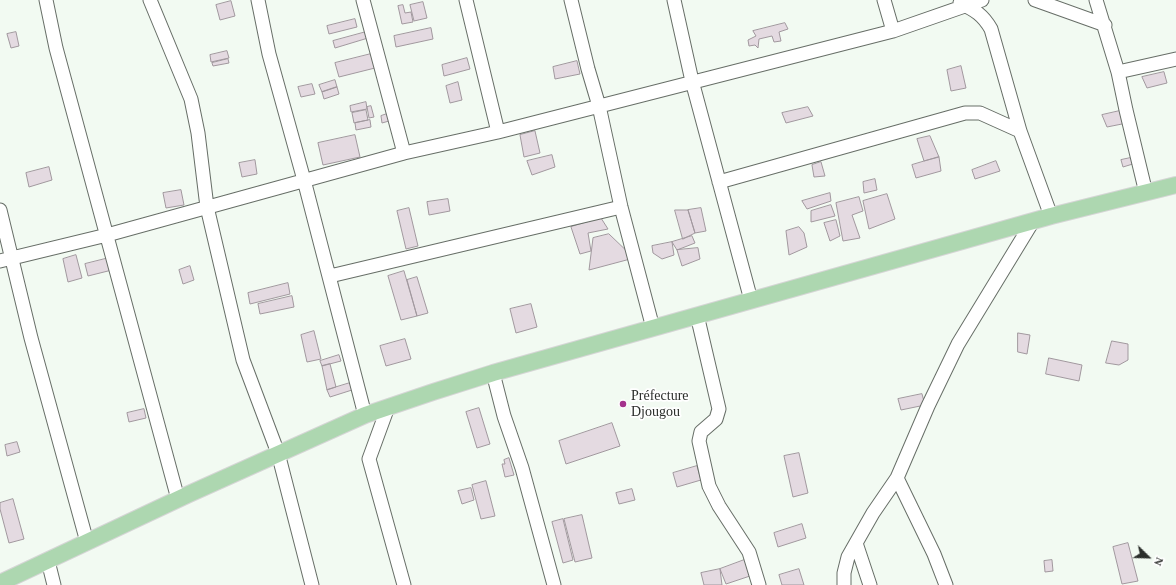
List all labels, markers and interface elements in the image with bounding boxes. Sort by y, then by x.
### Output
place label: Préfecture Djougou [631,388,689,420]
marker: Préfecture Djougou [618,399,628,409]
north arrow [1128,537,1168,577]
text: N [1152,556,1166,568]

